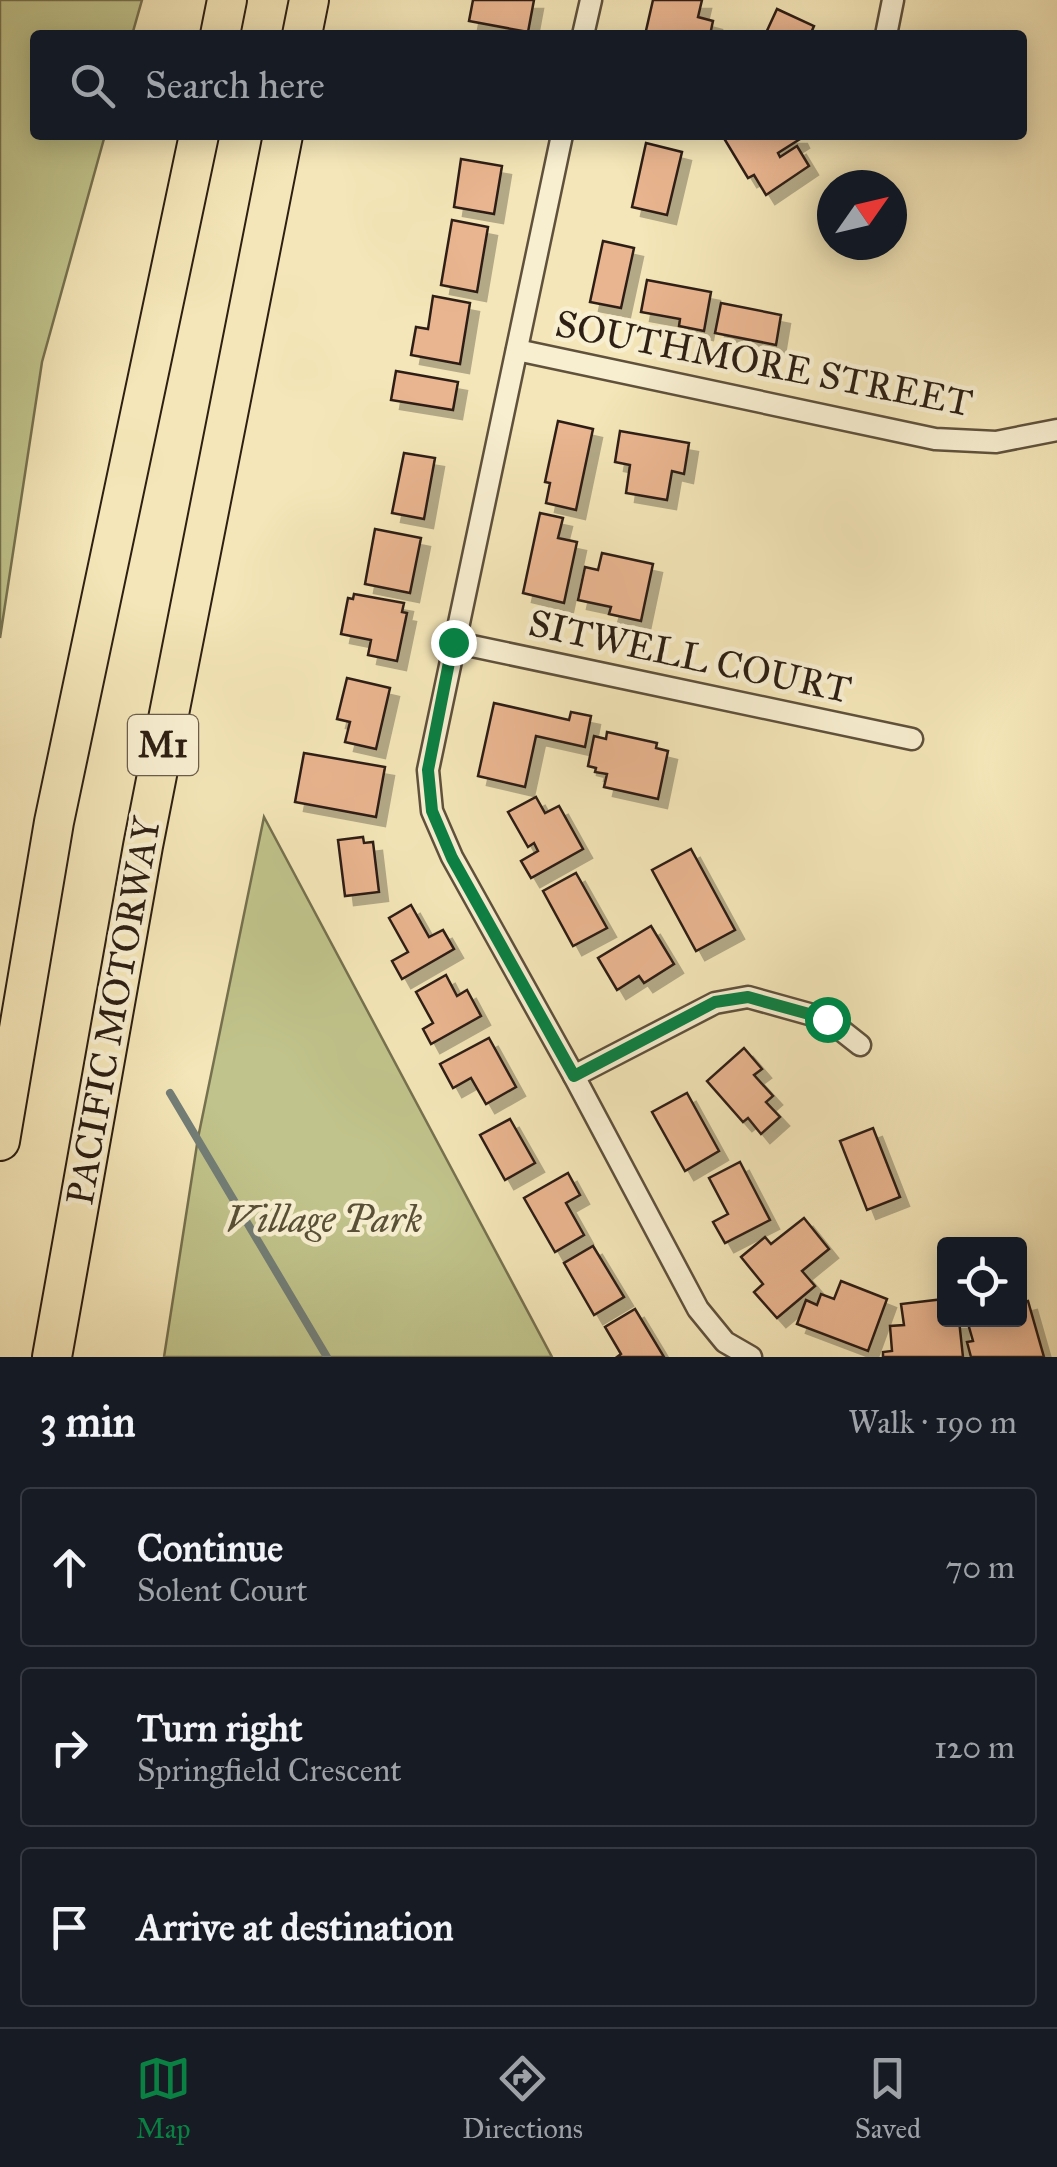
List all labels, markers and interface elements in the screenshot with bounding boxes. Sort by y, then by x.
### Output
search box [30,30,1027,140]
icon: search [65,58,120,113]
text: Search here [145,62,325,108]
north arrow [817,170,907,260]
street label: SOUTHMORE STREET [552,300,976,426]
street label: SITWELL COURT [525,599,855,713]
route end [431,620,477,666]
road number: M1 [128,715,198,775]
street label: PACIFIC MOTORWAY [56,813,170,1209]
route start [805,997,851,1043]
park label: Village Park [226,1196,423,1242]
map controls [937,1237,1027,1327]
button: locate [937,1237,1027,1327]
text: 3 min [40,1396,135,1448]
text: Walk · 190 m [848,1403,1017,1442]
text: Continue [137,1525,283,1571]
icon: ahead [42,1540,97,1595]
text: 70 m [946,1548,1015,1587]
text: Solent Court [137,1571,307,1610]
text: Turn right [137,1705,303,1751]
icon: right [42,1720,97,1775]
text: 120 m [934,1728,1015,1767]
text: Springfield Crescent [137,1751,402,1790]
icon: arrive [42,1900,97,1955]
text: Arrive at destination [137,1904,454,1950]
tab: Map [136,2051,191,2146]
tab: Directions [462,2051,583,2146]
tab: Saved [855,2051,921,2146]

